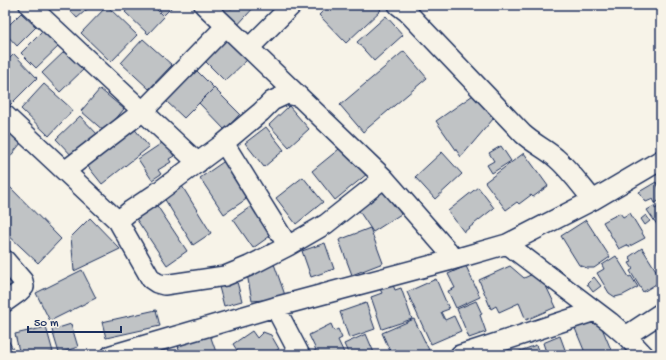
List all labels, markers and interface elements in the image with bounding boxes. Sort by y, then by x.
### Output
scale bar [28,308,121,334]
text: 50 m [34,317,59,331]

